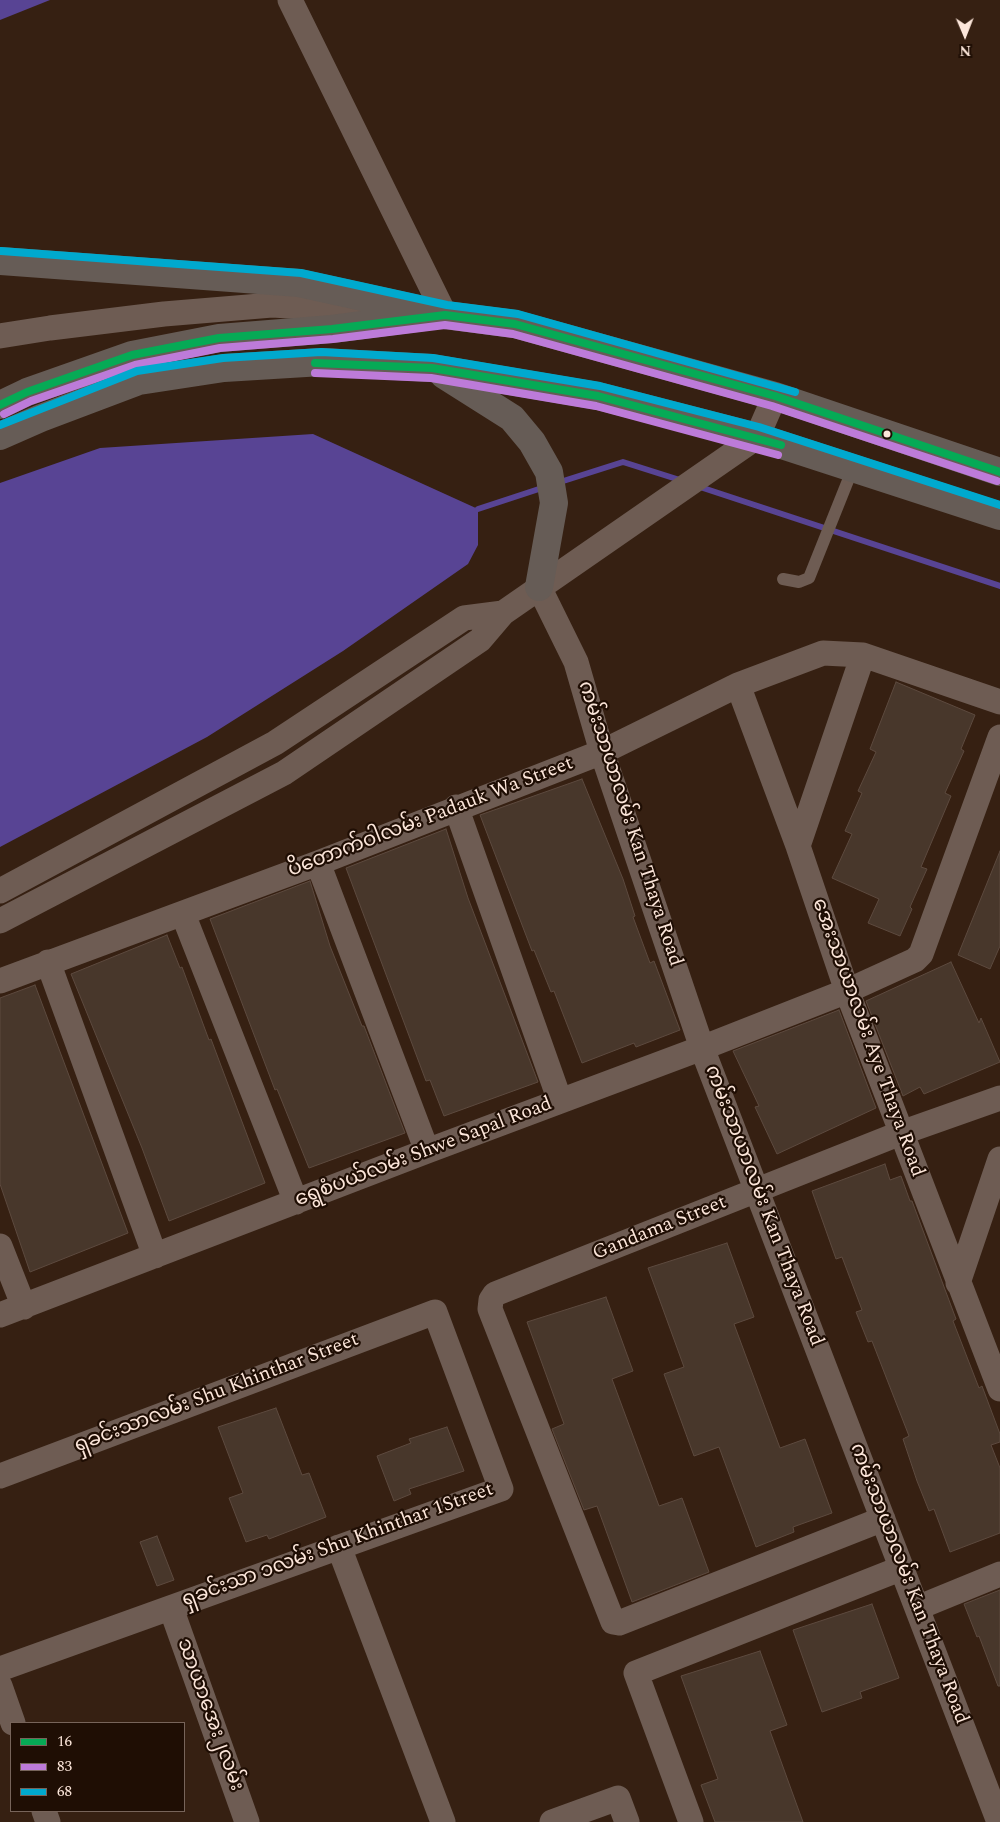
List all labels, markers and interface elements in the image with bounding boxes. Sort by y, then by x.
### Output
north arrow [940,10,990,60]
text: N [959,40,971,61]
unlabelled marker [882,429,892,439]
street label: ကမ်းသာယာလမ်း Kan Thaya Road [571,678,687,970]
street label: ပိတောက်ဝါလမ်း Padauk Wa Street [285,752,577,884]
street label: အေးသာယာလမ်း Aye Thaya Road [805,896,929,1180]
street label: ကမ်းသာယာလမ်း Kan Thaya Road [698,1062,828,1350]
street label: ရွေစံပယ်လမ်း Shwe Sapal Road [292,1093,556,1213]
street label: Gandama Street [590,1191,730,1267]
street label: ရှခင်းသာလမ်း Shu Khinthar Street [72,1329,362,1459]
street label: ကမ်းသာယာလမ်း Kan Thaya Road [843,1440,973,1728]
street label: ရှခင်းသာ ၁လမ်း Shu Khinthar 1Street [179,1478,497,1614]
street label: သာယာအေး၂လမ်း [170,1636,248,1794]
legend [10,1722,185,1812]
text: 16 [57,1730,72,1753]
text: 83 [57,1755,72,1778]
text: 68 [57,1780,72,1803]

